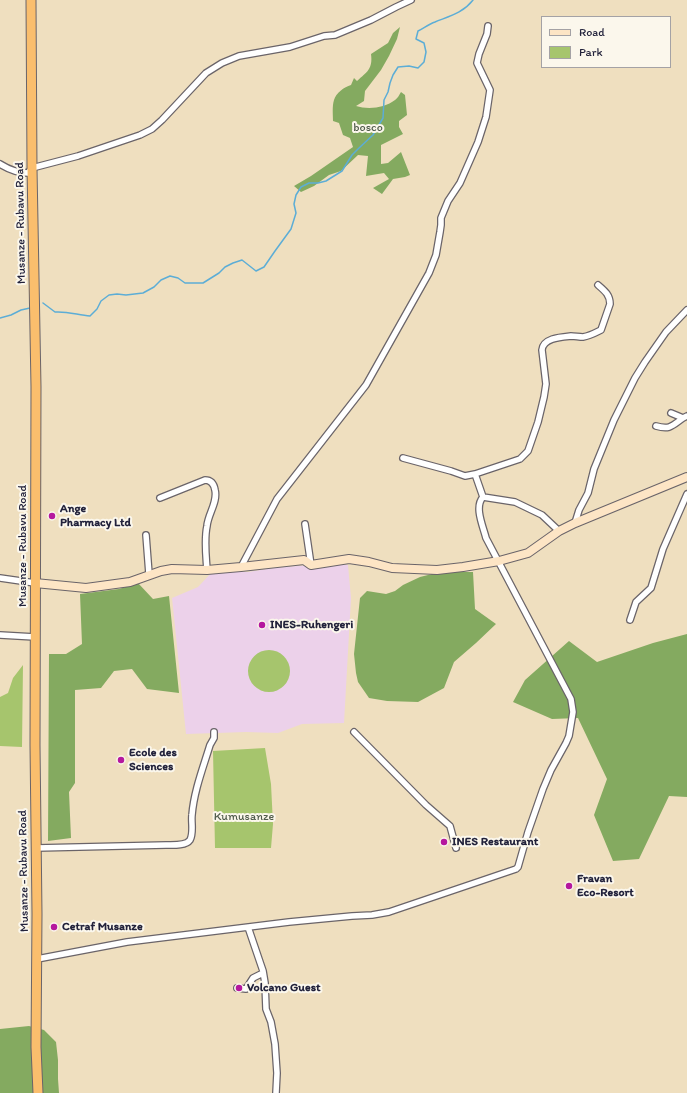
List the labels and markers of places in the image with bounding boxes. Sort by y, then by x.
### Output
place label: Ange Pharmacy Ltd [60,502,131,530]
marker: Ange Pharmacy Ltd [47,511,57,521]
place label: INES-Ruhengeri [270,618,353,632]
marker: INES-Ruhengeri [257,620,267,630]
place label: Ecole des Sciences [129,746,177,774]
marker: Ecole des Sciences [116,755,126,765]
place label: INES Restaurant [452,835,538,849]
marker: INES Restaurant [439,837,449,847]
place label: Fravan Eco-Resort [577,872,634,900]
marker: Fravan Eco-Resort [564,881,574,891]
place label: Cetraf Musanze [62,920,143,934]
marker: Cetraf Musanze [49,922,59,932]
place label: Volcano Guest [247,981,321,995]
marker: Volcano Guest [234,983,244,993]

